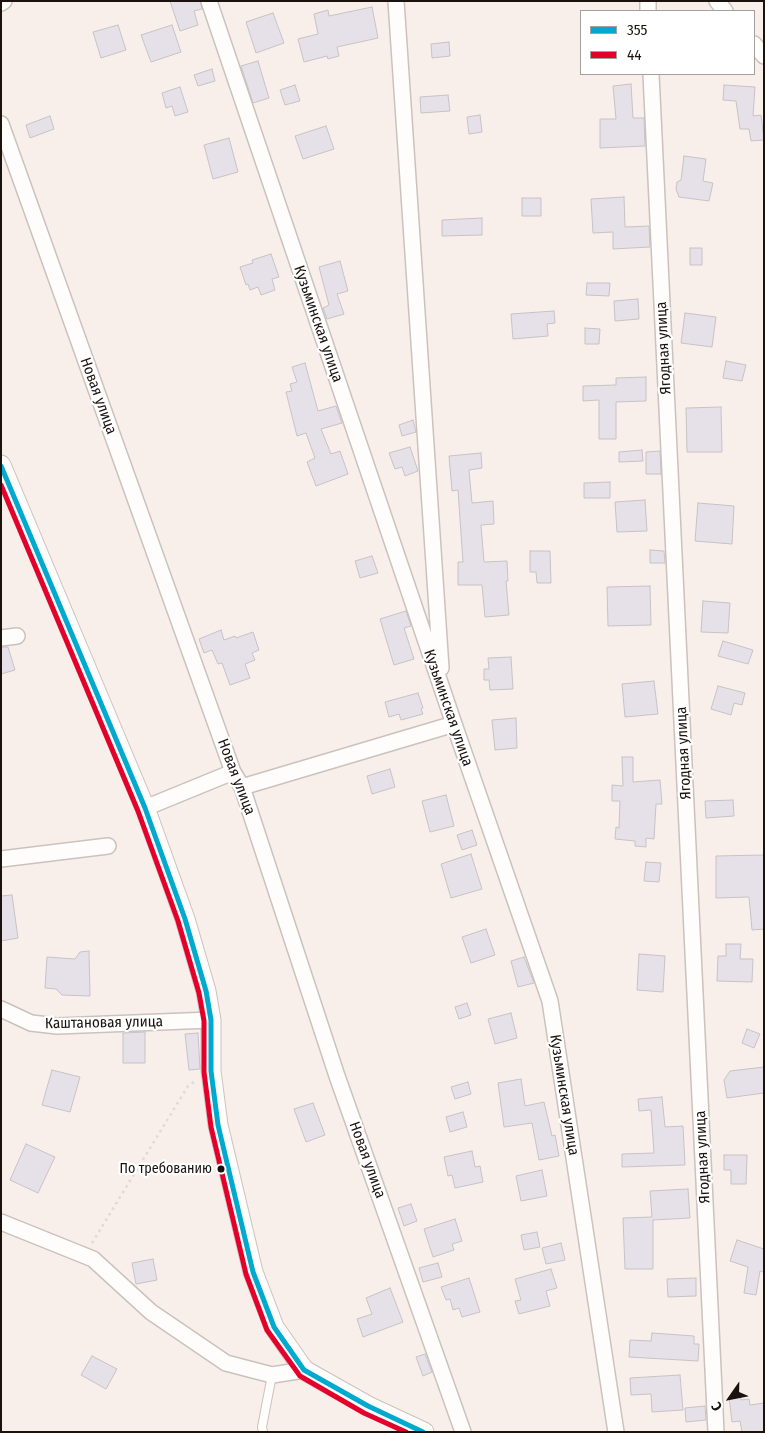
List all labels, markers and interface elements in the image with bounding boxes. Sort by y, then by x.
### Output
legend [580,10,755,75]
text: 355 [627,21,647,39]
text: 44 [627,46,642,64]
street label: Кузьминская улица [290,263,346,385]
street label: Ягодная улица [653,301,675,395]
street label: Новая улица [76,355,120,437]
street label: Кузьминская улица [420,647,476,769]
street label: Ягодная улица [673,706,695,800]
street label: Новая улица [213,736,259,818]
street label: Каштановая улица [45,1013,163,1033]
street label: Кузьминская улица [546,1033,582,1157]
street label: Ягодная улица [692,1110,714,1204]
street label: Новая улица [345,1119,389,1201]
place label: По требованию [120,1161,212,1177]
marker: По требованию [216,1164,226,1174]
north arrow [705,1373,755,1423]
text: С [708,1399,726,1414]

